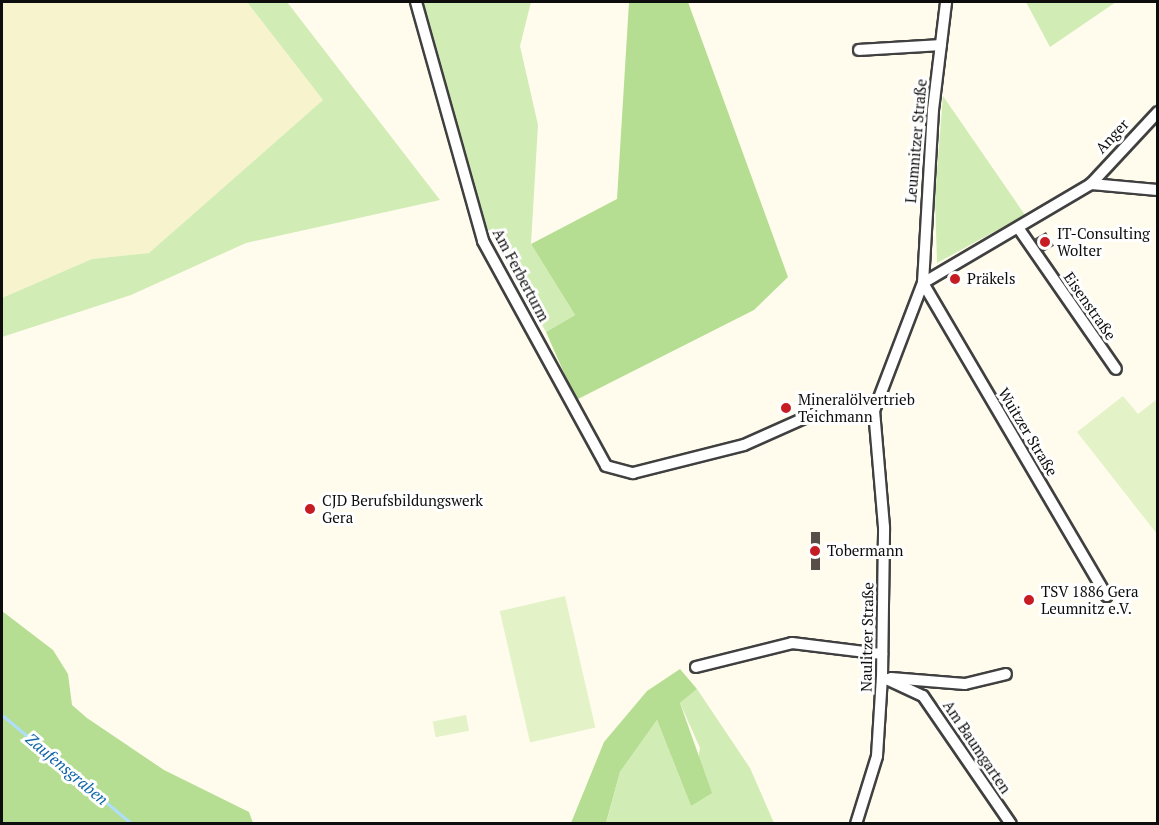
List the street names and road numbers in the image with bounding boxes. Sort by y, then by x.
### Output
street label: Leumnitzer Straße [902,78,930,204]
street label: Anger [1092,115,1132,157]
street label: Am Ferberturm [489,225,553,325]
street label: Eisenstraße [1060,269,1120,343]
street label: Wuitzer Straße [995,385,1061,479]
street label: Naulitzer Straße [857,582,877,692]
street label: Am Baumgarten [939,697,1015,797]

